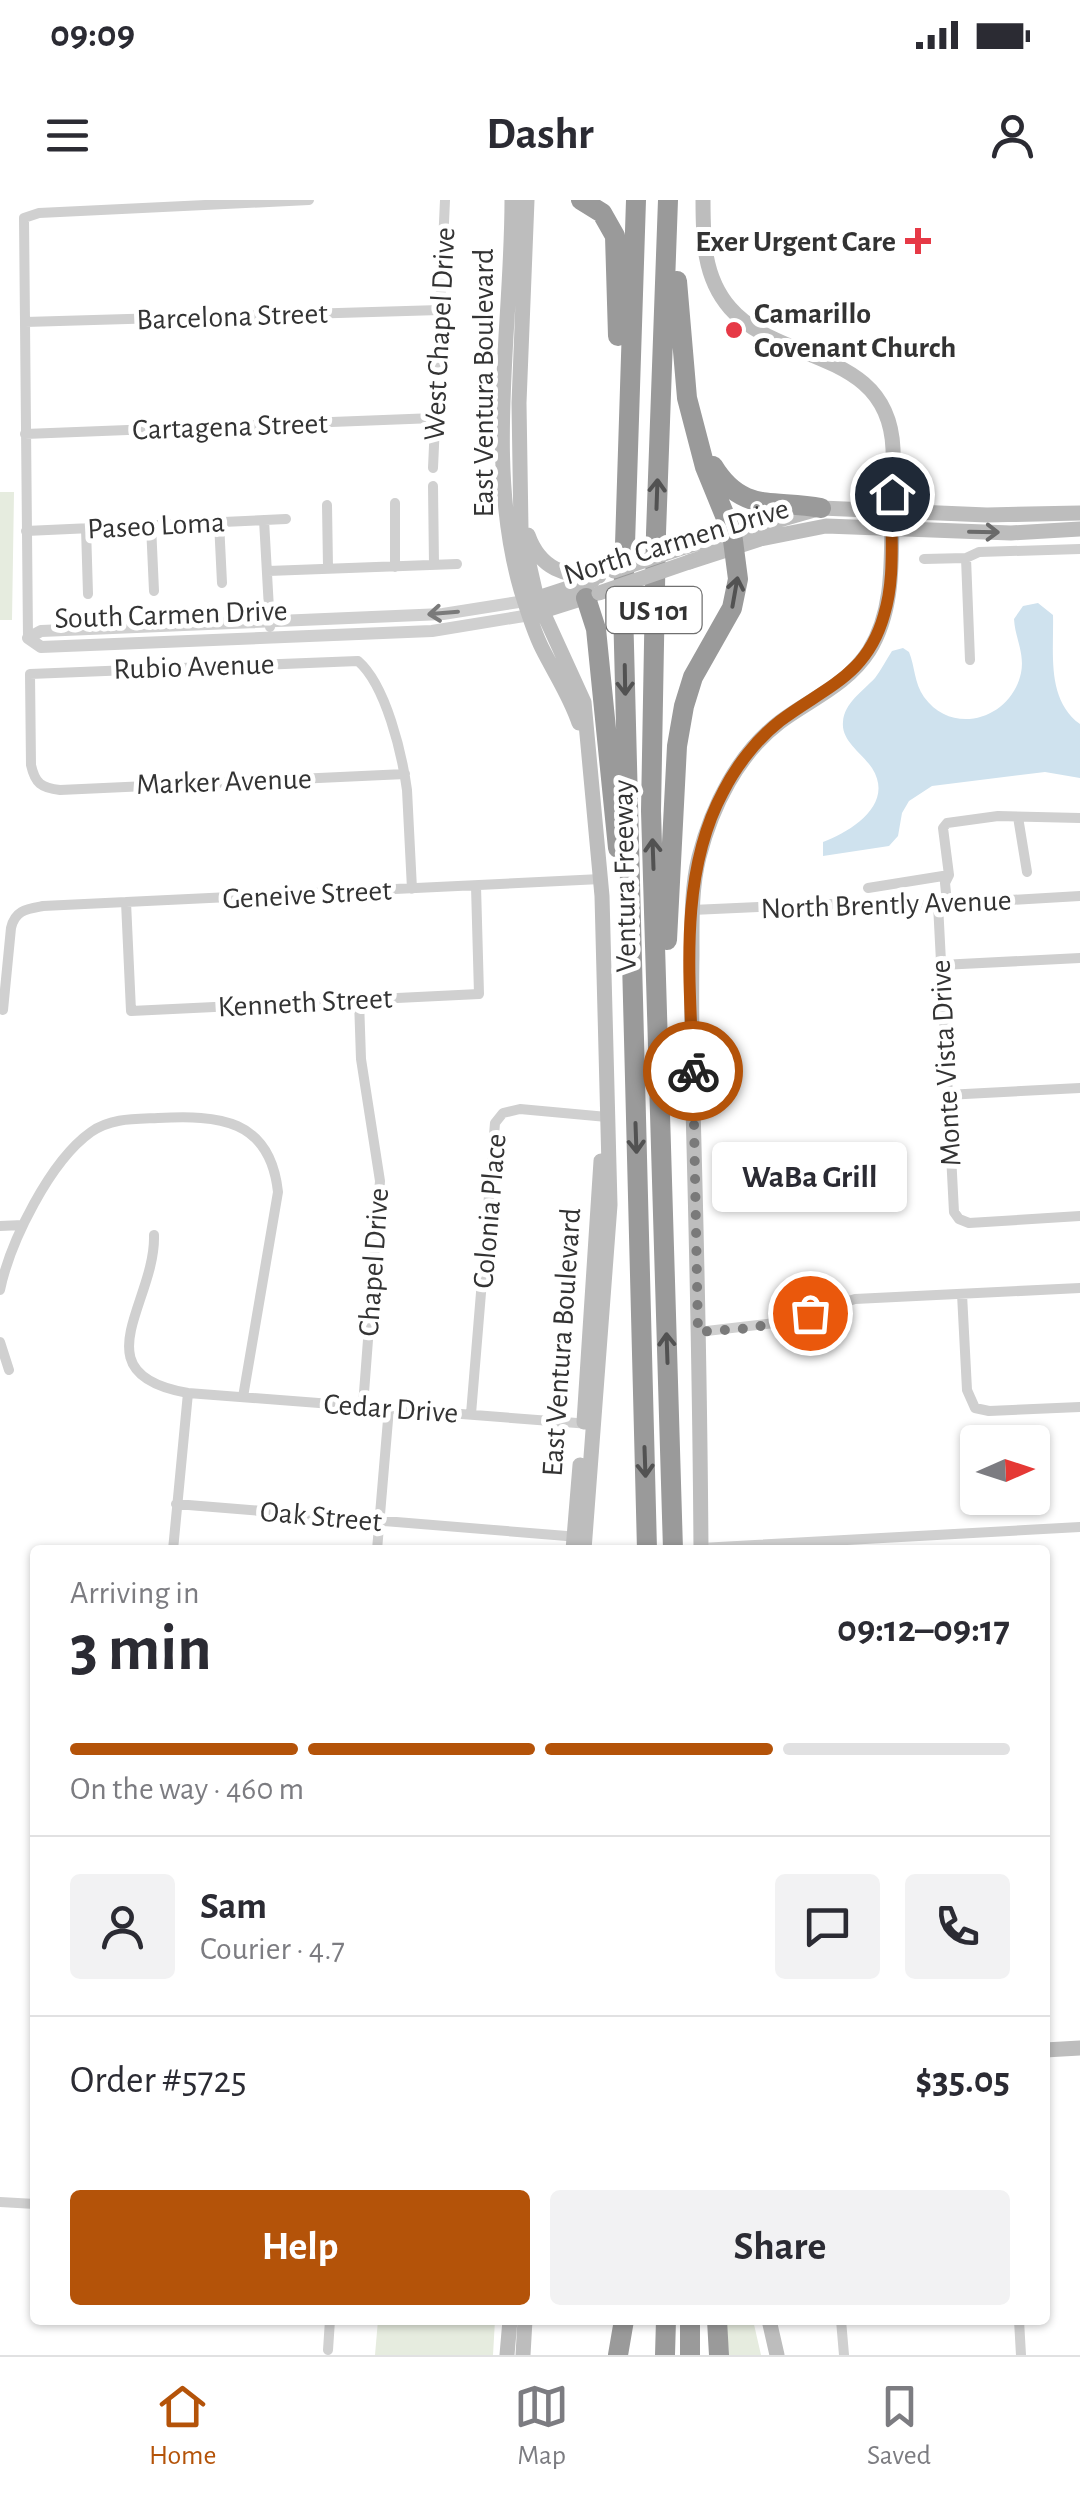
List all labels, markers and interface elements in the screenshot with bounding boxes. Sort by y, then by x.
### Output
text: 09:09 [50,16,135,54]
icon: menu [40,108,95,163]
icon: person [985,108,1040,163]
text: Dashr [486,112,594,157]
street label: West Chapel Drive [419,226,461,442]
place label: Exer Urgent Care [695,227,896,257]
marker: Exer Urgent Care [905,228,931,254]
street label: East Ventura Boulevard [469,248,499,518]
street label: Barcelona Street [136,299,329,335]
place label: Camarillo Covenant Church [754,299,956,363]
marker: Camarillo Covenant Church [723,319,745,341]
street label: Cartagena Street [132,409,329,445]
pin [850,452,935,537]
icon: home [865,467,920,522]
one-way arrow [648,478,667,510]
street label: North Carmen Drive [560,493,792,590]
street label: Paseo Loma [87,507,226,545]
one-way arrow [968,523,1000,542]
one-way arrow [726,576,745,609]
road number: US 101 [606,587,702,633]
street label: South Carmen Drive [54,596,288,634]
one-way arrow [427,604,459,623]
street label: Rubio Avenue [113,649,275,685]
one-way arrow [615,664,634,696]
street label: Marker Avenue [136,764,312,800]
street label: Ventura Freeway [608,779,642,973]
one-way arrow [643,838,662,870]
street label: Geneive Street [222,876,393,914]
street label: North Brently Avenue [760,886,1012,924]
street label: Monte Vista Drive [926,959,966,1167]
street label: Kenneth Street [217,983,394,1023]
courier [643,1021,743,1121]
icon: bike [666,1044,721,1099]
one-way arrow [626,1121,645,1153]
street label: Colonia Place [468,1132,512,1290]
callout: WaBa Grill [712,1143,908,1213]
text: WaBa Grill [742,1161,877,1193]
street label: Chapel Drive [354,1187,394,1337]
street label: East Ventura Boulevard [538,1207,586,1477]
pin [768,1271,853,1356]
icon: bag [783,1286,838,1341]
one-way arrow [658,1332,677,1364]
street label: Cedar Drive [323,1389,459,1429]
north arrow [960,1425,1050,1515]
map controls [960,1425,1050,1515]
one-way arrow [635,1446,654,1478]
street label: Oak Street [259,1497,383,1537]
text: Arriving in [70,1577,199,1609]
text: 09:12–09:17 [837,1611,1010,1649]
text: 3 min [70,1617,212,1682]
text: On the way · 460 m [70,1773,304,1805]
button: person [70,1874,175,1979]
button: chat [775,1874,880,1979]
button: phone [905,1874,1010,1979]
text: Sam [200,1888,267,1926]
text: Courier · 4.7 [200,1933,345,1965]
text: Order #5725 [70,2062,247,2100]
text: $35.05 [915,2062,1010,2100]
button: Help [70,2190,530,2305]
button: Share [550,2190,1010,2305]
tab: Home [149,2379,216,2473]
tab: Map [514,2379,569,2473]
tab: Saved [867,2379,931,2473]

